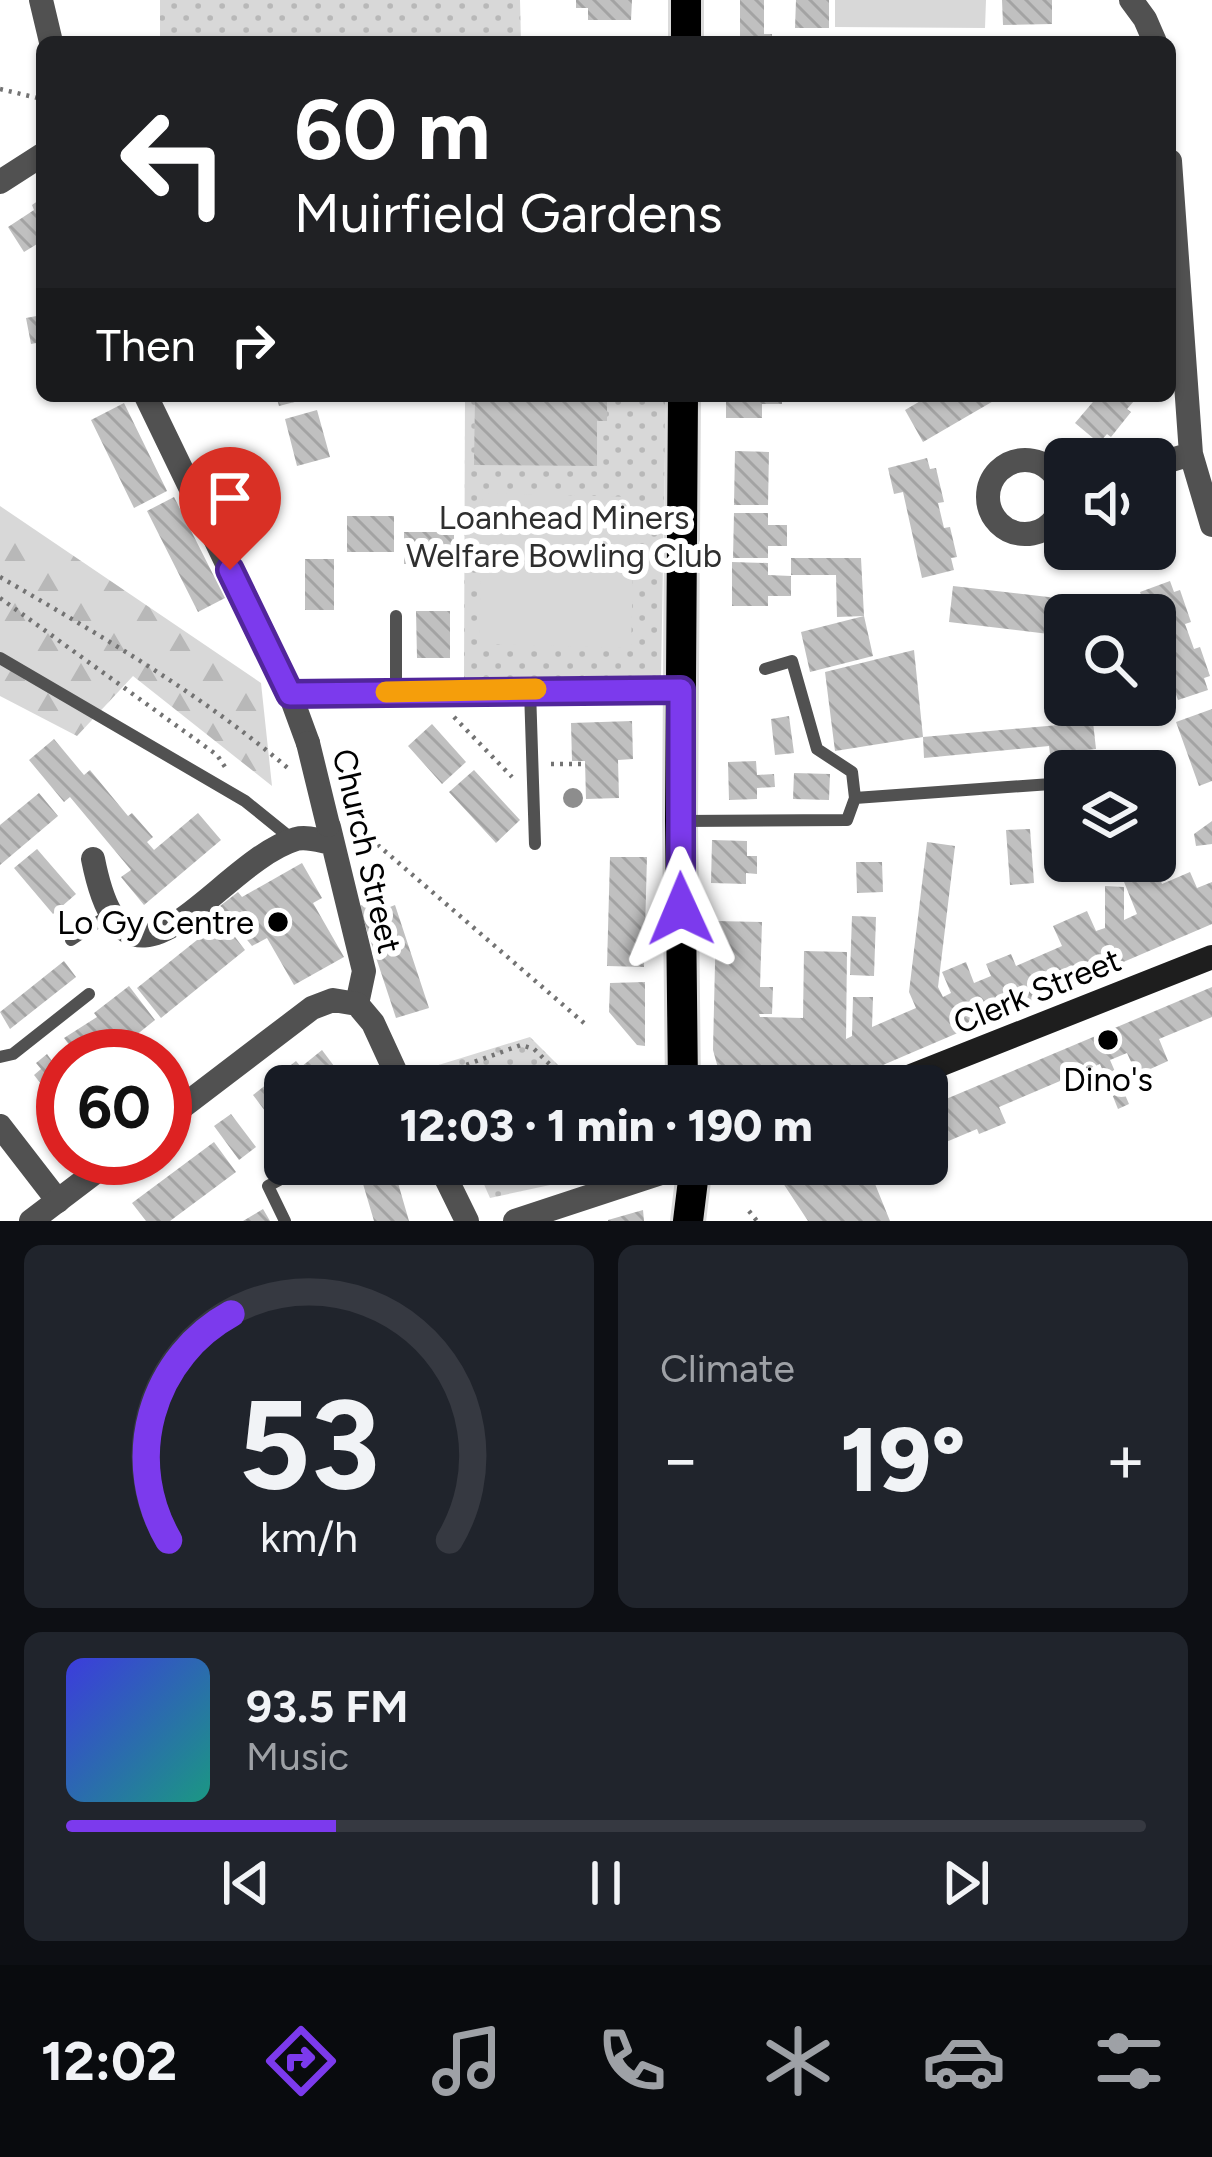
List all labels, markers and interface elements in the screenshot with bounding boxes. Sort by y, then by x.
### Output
text: 60 m [294,79,490,180]
icon: left [96,84,252,240]
text: Muirfield Gardens [294,181,723,246]
icon: right [220,312,286,378]
text: Then [96,318,196,372]
map controls [1044,438,1176,882]
button: sound [1044,438,1176,570]
pin [179,447,281,570]
icon: arrive [197,465,263,531]
park label: Loanhead Miners Welfare Bowling Club [406,498,722,575]
button: search [1044,594,1176,726]
street label: Church Street [325,745,409,957]
button: layers [1044,750,1176,882]
position arrow [618,846,744,972]
place label: Lo Gy Centre [57,903,254,942]
marker: Lo Gy Centre [265,909,291,935]
street label: Clerk Street [948,940,1126,1042]
marker: Dino's [1095,1027,1121,1053]
speed limit sign: 60 [36,1029,192,1185]
place label: Dino's [1063,1060,1153,1099]
text: 12:03 · 1 min · 190 m [399,1098,813,1152]
text: Climate [660,1345,795,1392]
text: 53 [238,1370,380,1520]
text: 19° [840,1405,966,1514]
text: − [660,1419,701,1499]
text: + [1105,1419,1146,1499]
text: km/h [260,1510,358,1562]
text: 93.5 FM [246,1679,409,1733]
text: Music [246,1733,349,1780]
icon: previous [213,1850,279,1916]
icon: pause [573,1850,639,1916]
icon: next [933,1850,999,1916]
icon: directions [259,2019,343,2103]
icon: music [425,2019,509,2103]
icon: phone [590,2019,674,2103]
icon: climate [756,2019,840,2103]
icon: car [922,2019,1006,2103]
icon: filters [1087,2019,1171,2103]
text: 12:02 [41,2029,177,2094]

